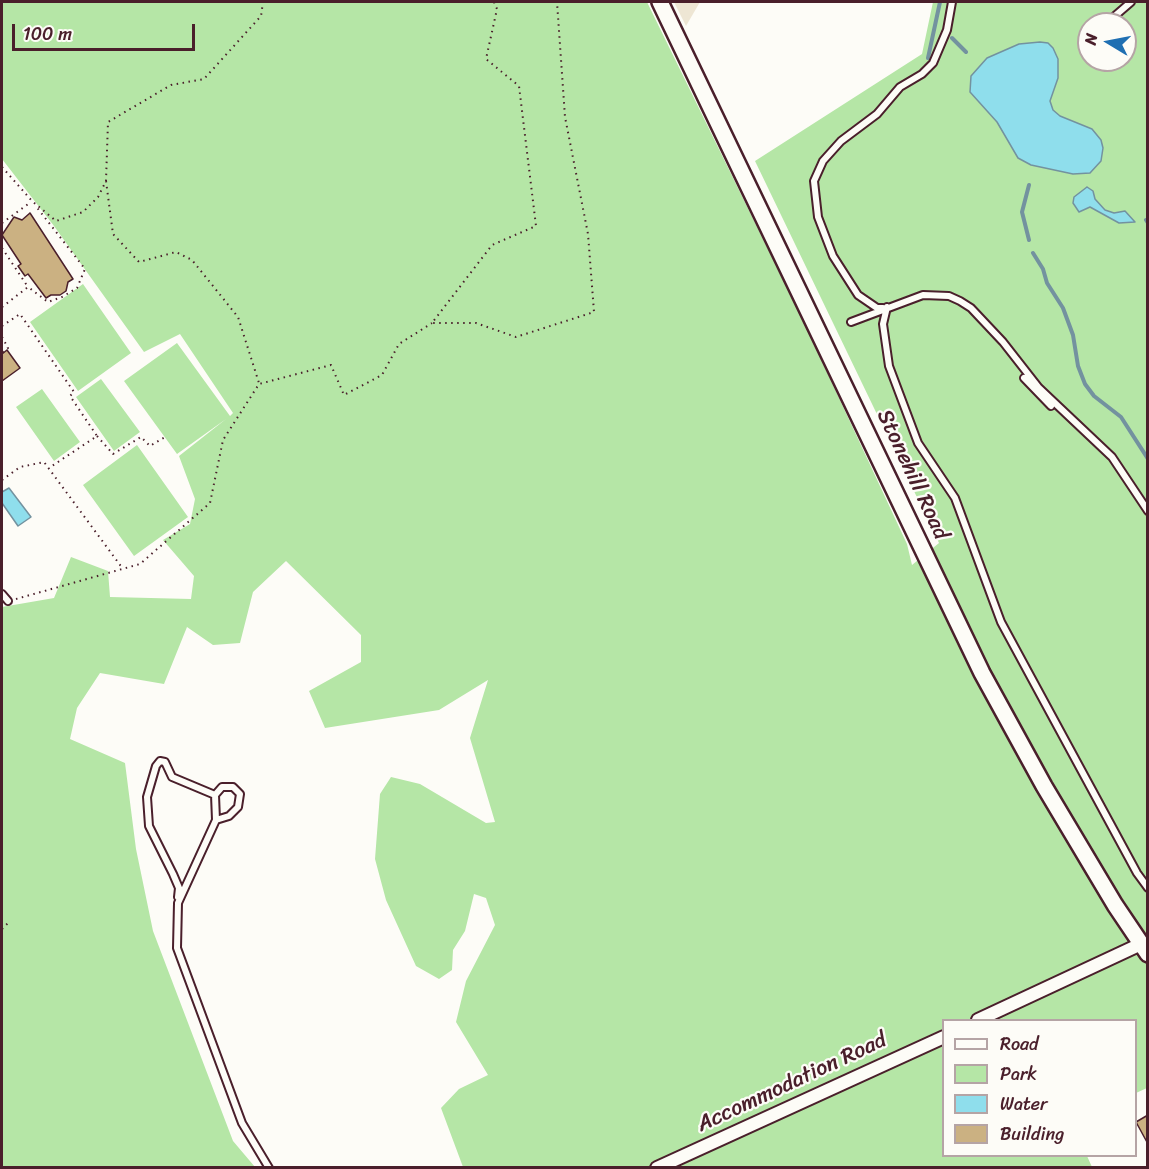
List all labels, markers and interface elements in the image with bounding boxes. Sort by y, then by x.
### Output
scale bar [15,12,198,50]
north arrow [1077,12,1137,72]
text: 100 m [23,18,72,50]
text: N [1076,31,1106,47]
street label: Stonehill Road [870,406,954,544]
legend [942,1019,1137,1157]
street label: Accommodation Road [693,1028,891,1138]
text: Road [1000,1028,1039,1060]
text: Park [1000,1058,1037,1090]
text: Water [1000,1088,1047,1120]
text: Building [1000,1118,1064,1150]

